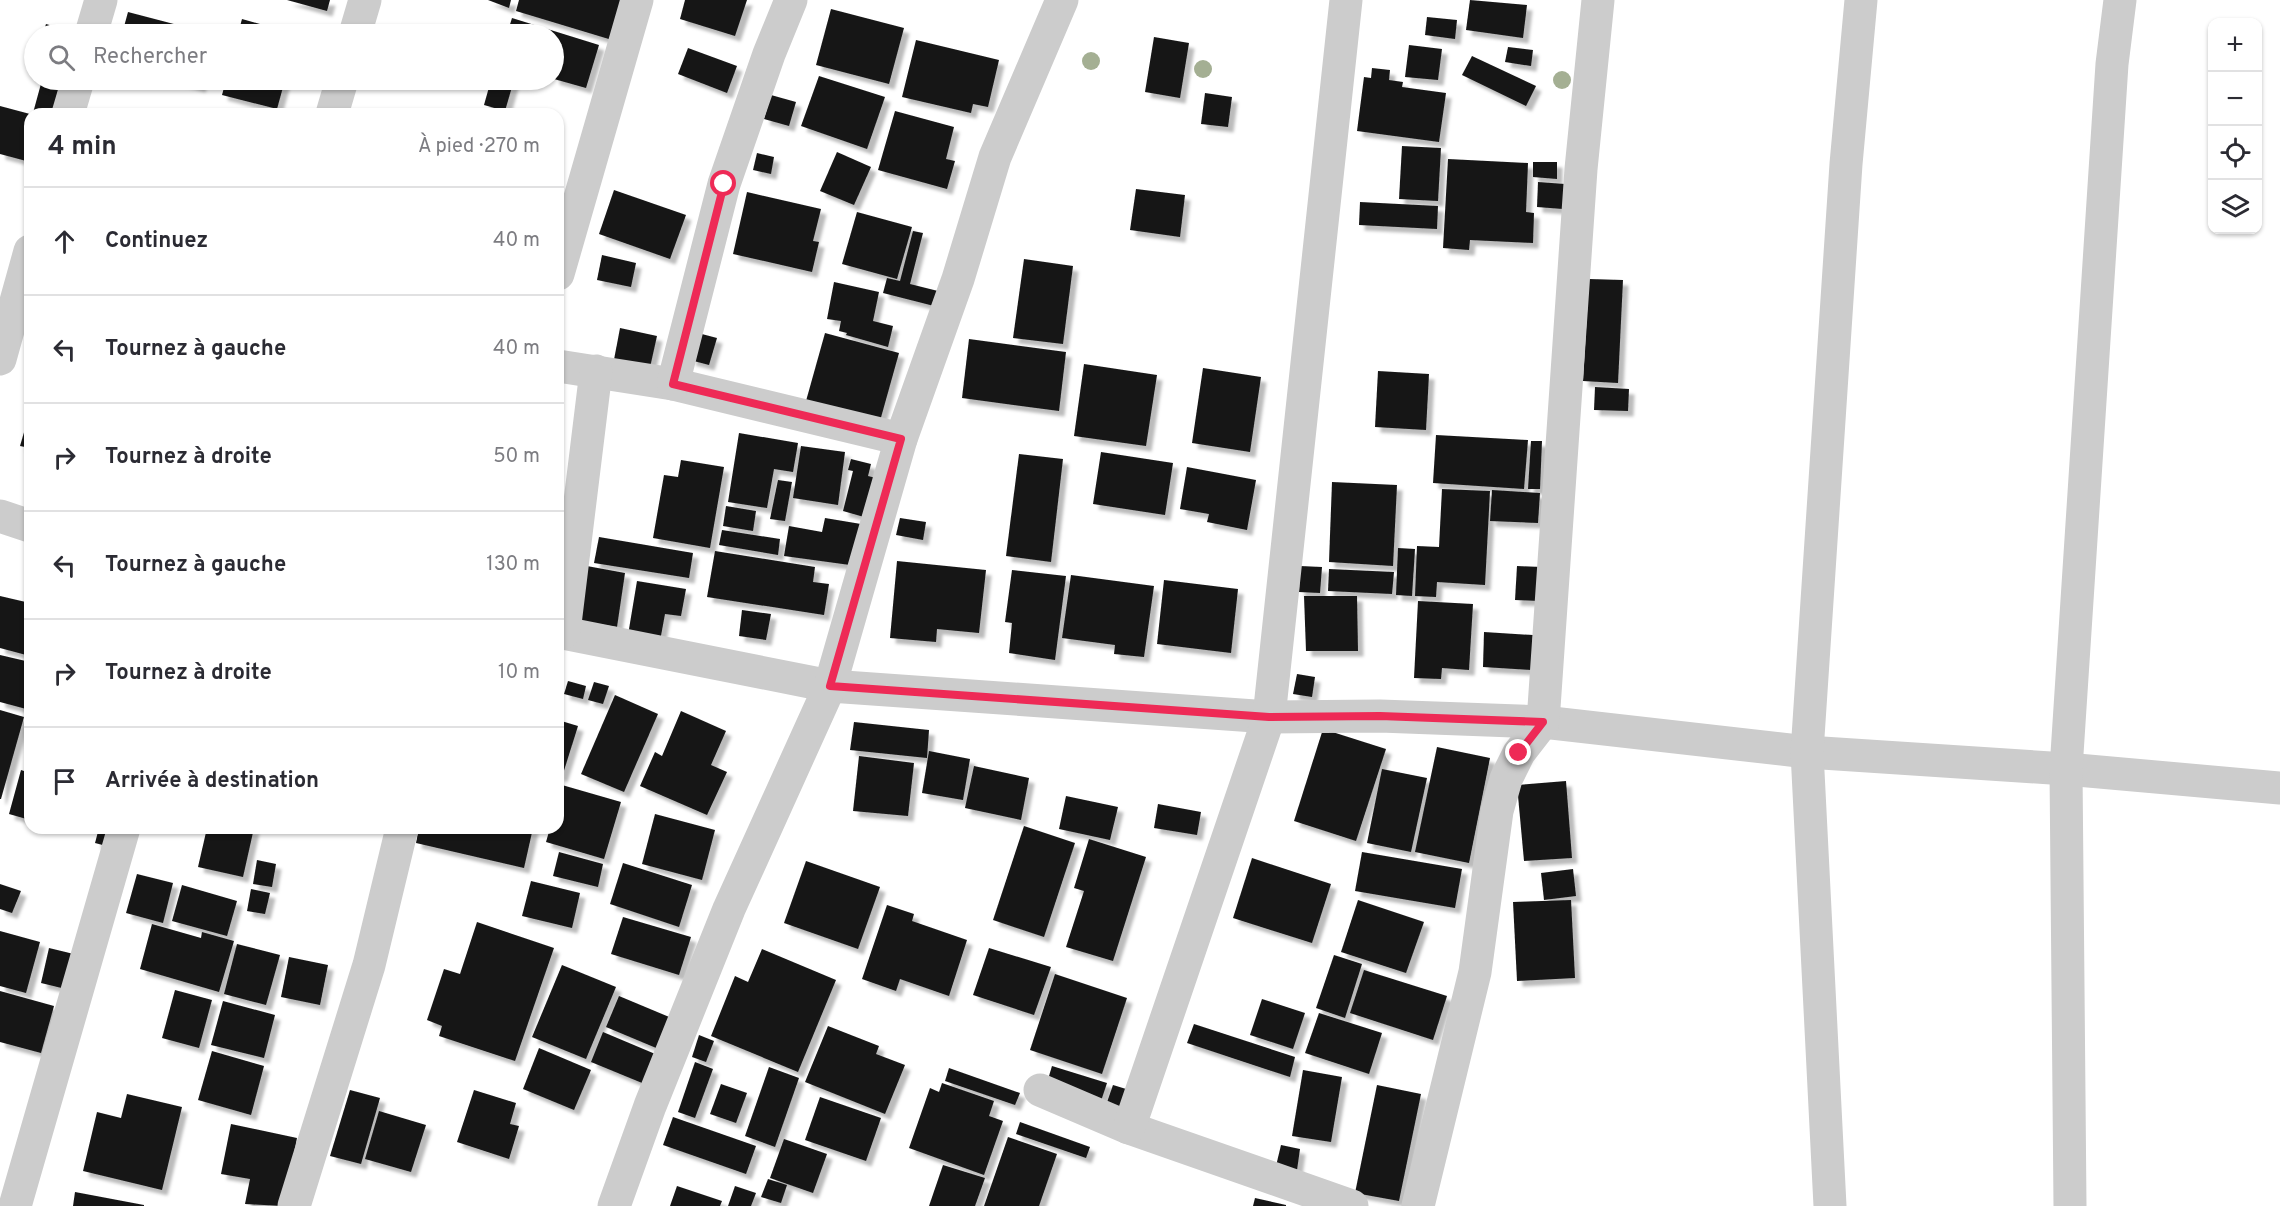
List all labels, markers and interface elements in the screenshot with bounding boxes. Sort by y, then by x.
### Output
map controls [2208,18,2262,234]
button: + [2208,18,2262,72]
search box [24,24,564,90]
icon: search [45,41,78,74]
text: Rechercher [93,44,207,71]
button: − [2208,72,2262,126]
button: locate [2208,126,2262,180]
text: 4 min [48,131,117,164]
text: À pied · 270 m [418,134,540,160]
route start [710,170,736,196]
button: layers [2208,180,2262,234]
icon: ahead [48,225,81,258]
text: Continuez [105,228,208,255]
text: 40 m [493,228,540,254]
icon: left [48,333,81,366]
text: Tournez à gauche [105,336,286,363]
text: 40 m [493,336,540,362]
icon: right [48,441,81,474]
text: Tournez à droite [105,444,272,471]
text: 50 m [493,444,540,470]
icon: left [48,549,81,582]
text: Tournez à gauche [105,552,286,579]
text: 130 m [486,552,540,578]
icon: right [48,657,81,690]
text: Tournez à droite [105,660,272,687]
text: 10 m [498,660,540,686]
route end [1505,739,1531,765]
icon: arrive [48,765,81,798]
text: Arrivée à destination [105,768,319,795]

